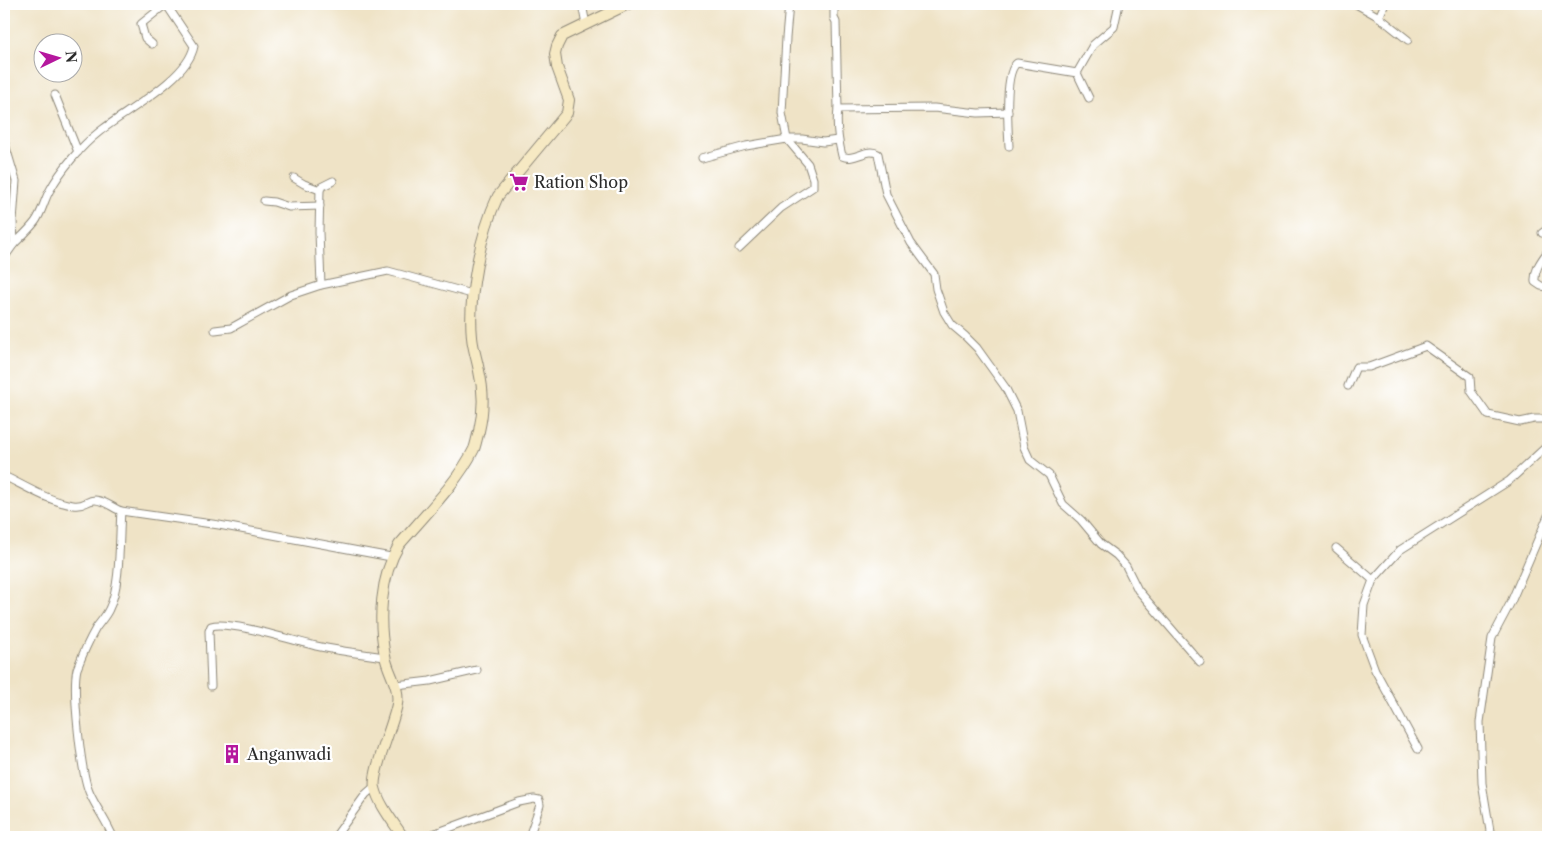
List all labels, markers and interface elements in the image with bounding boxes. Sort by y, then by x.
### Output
north arrow [32,32,82,82]
text: N [61,50,80,64]
supermarket icon: Ration Shop [508,171,530,193]
place label: Ration Shop [534,172,628,192]
building icon: Anganwadi [221,743,243,765]
place label: Anganwadi [246,744,331,764]

